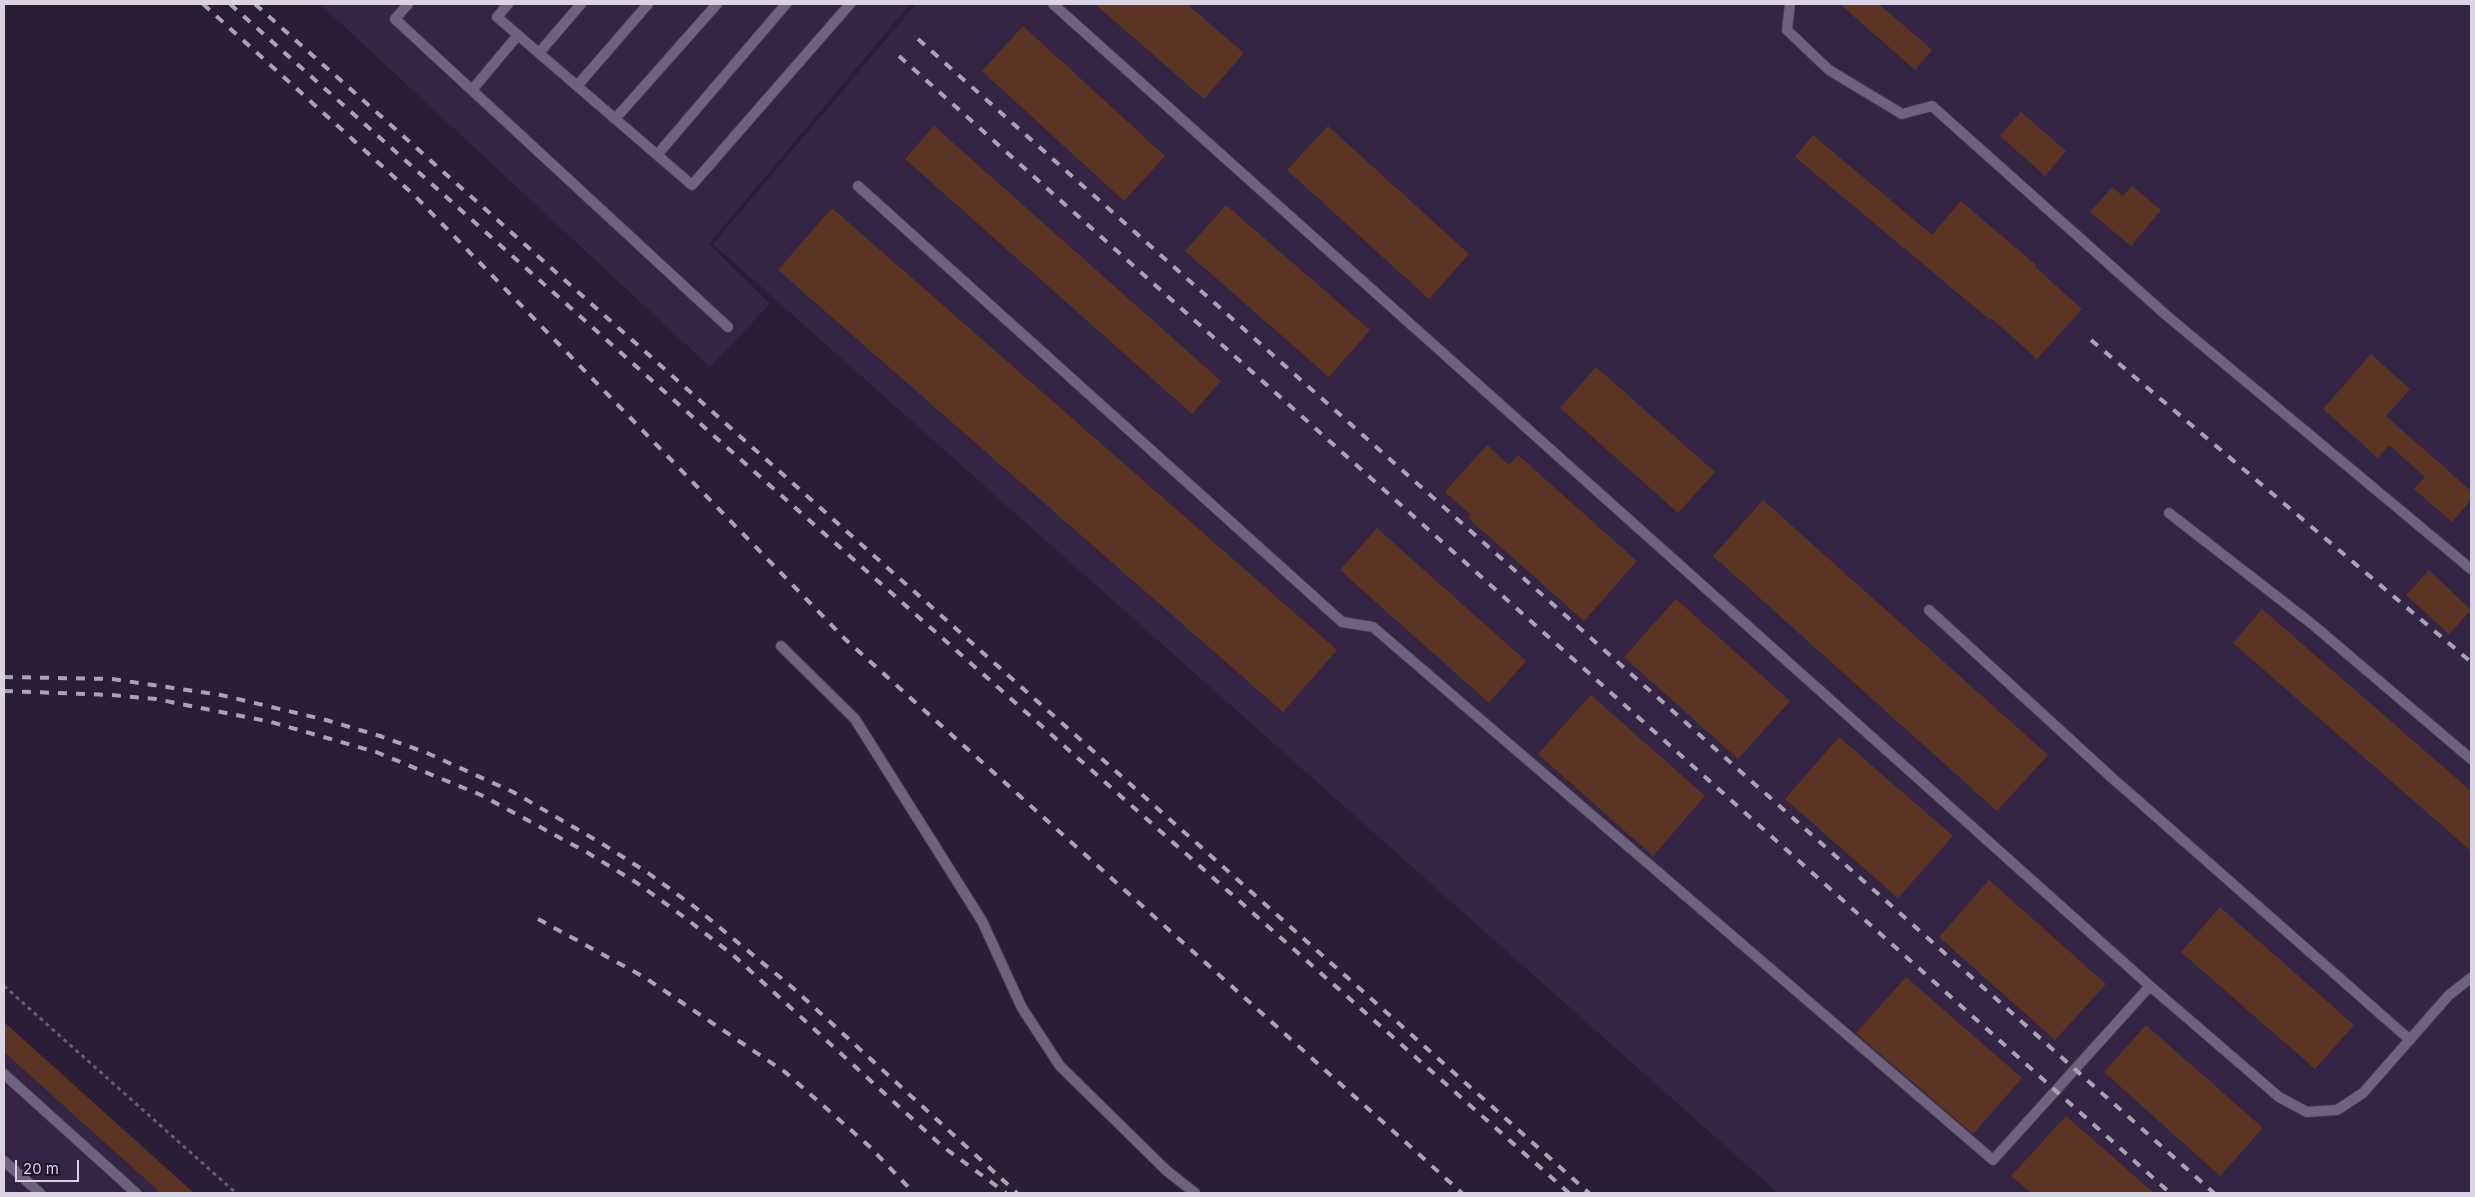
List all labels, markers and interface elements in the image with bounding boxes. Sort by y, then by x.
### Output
scale bar [18,1150,81,1182]
text: 20 m [23,1159,59,1178]

